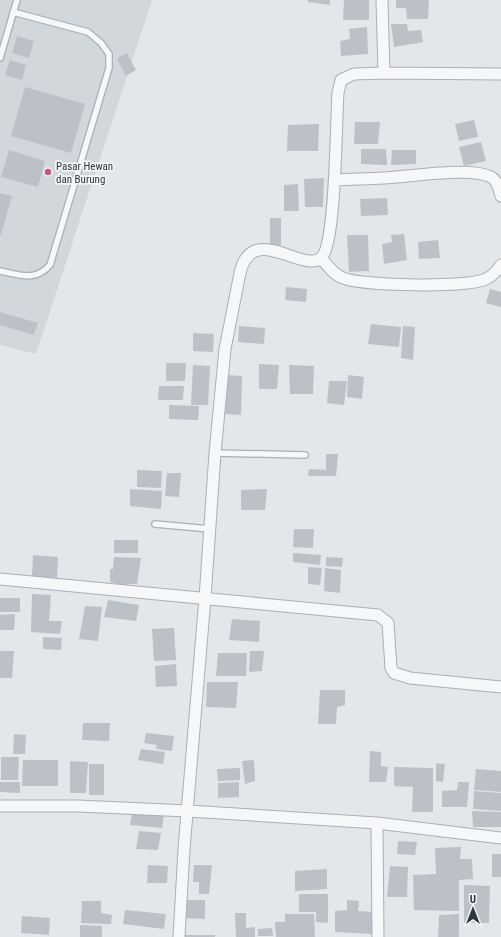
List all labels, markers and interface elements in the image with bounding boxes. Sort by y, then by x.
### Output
place label: Pasar Hewan dan Burung [56,160,113,186]
marker: Pasar Hewan dan Burung [43,167,53,177]
north arrow [453,889,493,929]
text: U [470,893,476,906]

